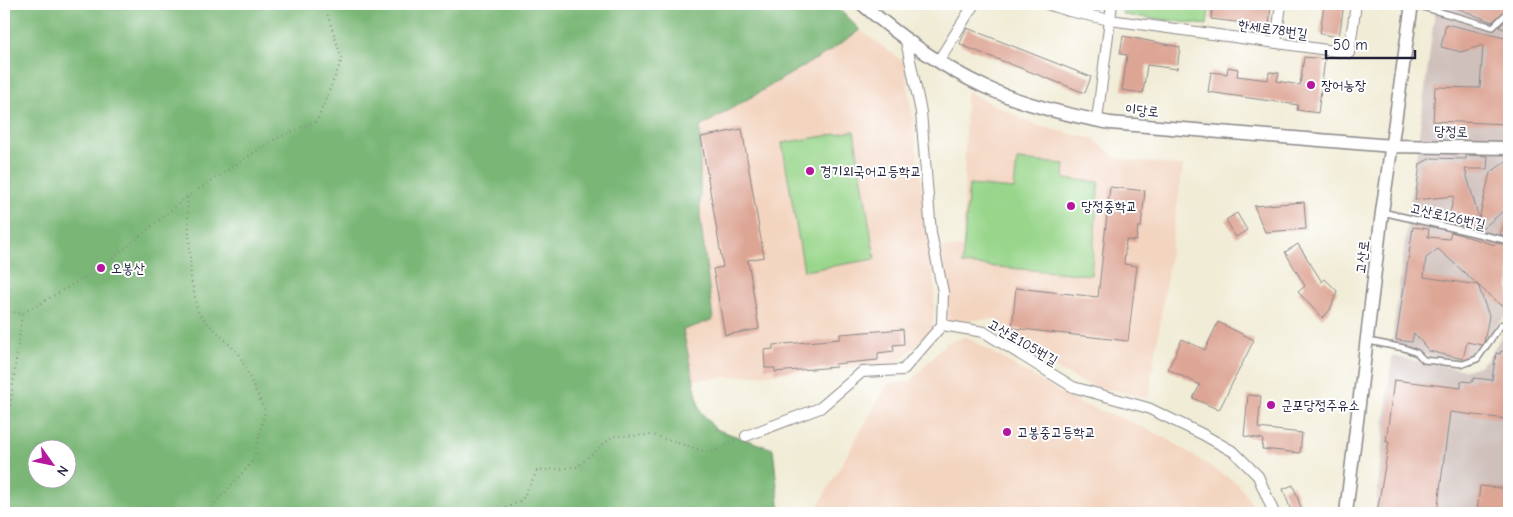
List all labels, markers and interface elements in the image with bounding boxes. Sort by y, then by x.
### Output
street label: 한세로78번길 [1237,16,1310,43]
scale bar [1326,28,1414,60]
text: 50 m [1333,36,1368,54]
place label: 장어농장 [1321,77,1367,94]
marker: 장어농장 [1305,79,1317,91]
street label: 이당로 [1124,101,1160,120]
street label: 당정로 [1434,122,1468,141]
place label: 경기외국어고등학교 [820,163,921,180]
marker: 경기외국어고등학교 [804,165,816,177]
place label: 당정중학교 [1081,198,1137,215]
marker: 당정중학교 [1065,200,1077,212]
street label: 고산로126번길 [1409,200,1488,234]
street label: 고산로 [1352,239,1373,275]
place label: 오봉산 [111,260,146,277]
marker: 오봉산 [95,262,107,274]
street label: 고산로105번길 [985,316,1061,370]
place label: 군포당정주유소 [1281,397,1360,414]
marker: 군포당정주유소 [1265,399,1277,411]
place label: 고봉중고등학교 [1017,424,1096,441]
marker: 고봉중고등학교 [1001,426,1013,438]
north arrow [28,440,78,490]
text: N [53,462,72,479]

